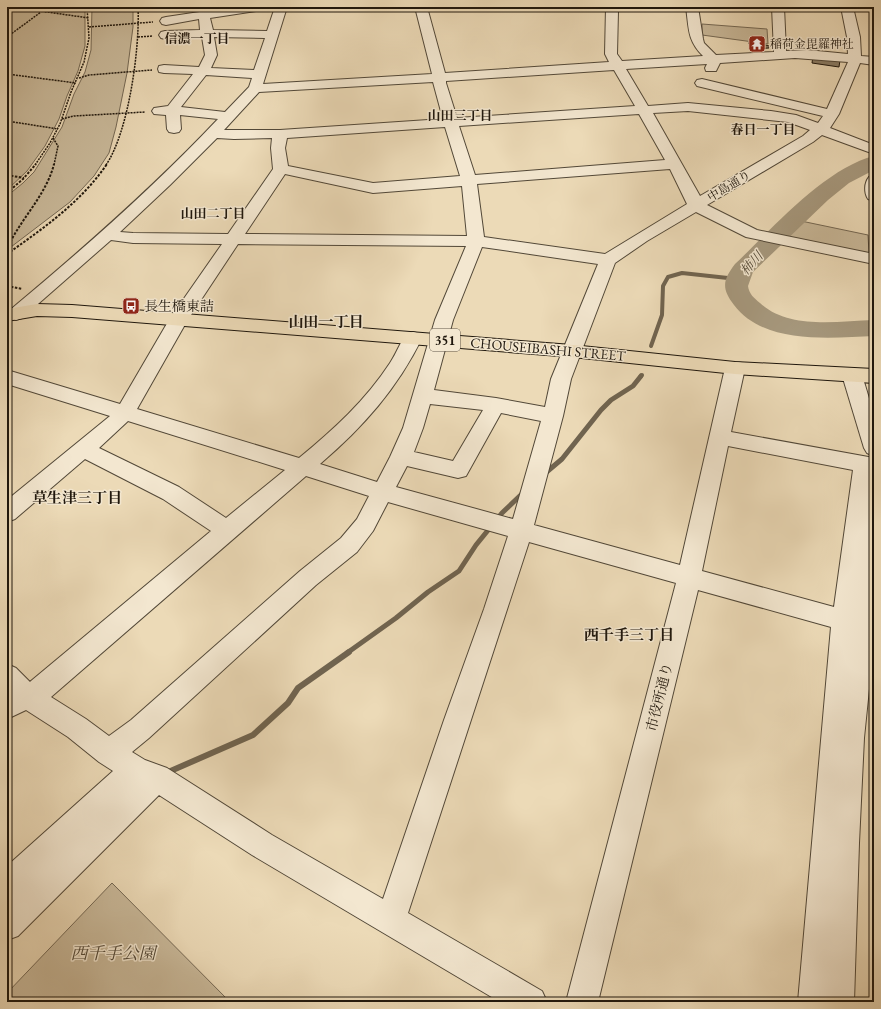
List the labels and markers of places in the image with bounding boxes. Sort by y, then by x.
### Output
temple icon: 稲荷金毘羅神社 [747,34,767,54]
place label: 稲荷金毘羅神社 [770,36,854,52]
bus stop icon: 長生橋東詰 [121,296,141,316]
place label: 長生橋東詰 [144,297,214,315]

